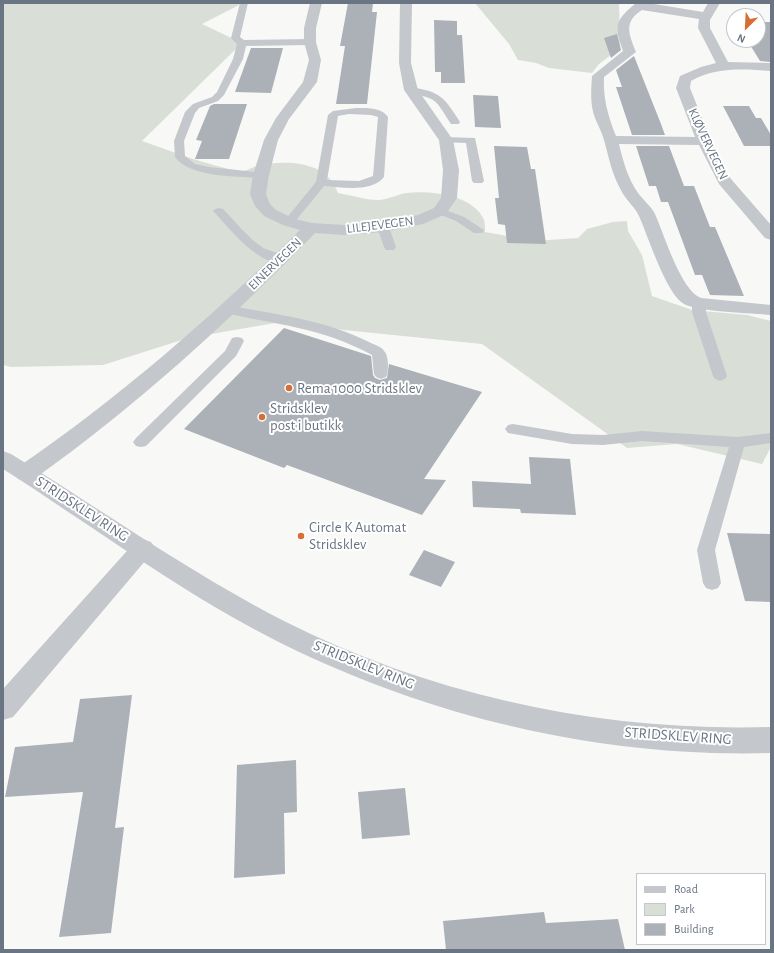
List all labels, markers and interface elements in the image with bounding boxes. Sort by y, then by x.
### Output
north arrow [726,8,766,48]
text: N [736,32,747,45]
street label: KLØVERVEGEN [685,106,731,182]
street label: LILEJEVEGEN [346,213,414,237]
street label: EINERVEGEN [245,235,305,293]
place label: Rema 1000 Stridsklev [297,379,422,397]
marker: Rema 1000 Stridsklev [284,383,294,393]
place label: Stridsklev post i butikk [270,399,341,434]
marker: Stridsklev post i butikk [257,412,267,422]
street label: STRIDSKLEV RING [32,472,132,546]
place label: Circle K Automat Stridsklev [309,518,406,553]
marker: Circle K Automat Stridsklev [296,531,306,541]
street label: STRIDSKLEV RING [311,637,417,693]
street label: STRIDSKLEV RING [624,723,732,749]
legend [636,873,766,945]
text: Road [674,883,698,895]
text: Park [674,903,695,915]
text: Building [674,923,714,935]

